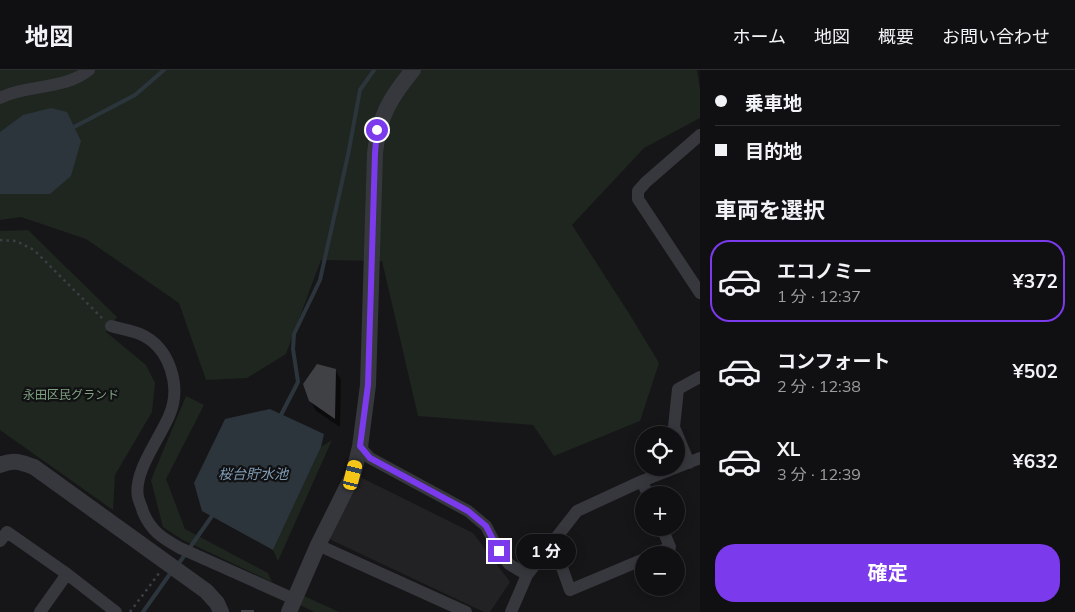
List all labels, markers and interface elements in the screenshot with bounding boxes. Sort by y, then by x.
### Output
text: 地図 [25,21,73,51]
text: ホーム [733,25,786,48]
text: 地図 [814,25,850,48]
text: 概要 [878,25,914,48]
text: お問い合わせ [942,25,1050,48]
text: 乗車地 [745,91,802,115]
route start [366,119,388,141]
text: 目的地 [745,139,802,163]
text: 車両を選択 [715,196,825,224]
icon: car [717,259,762,304]
text: エコノミー [777,259,872,283]
text: ¥372 [1012,269,1058,293]
text: 1 分 · 12:37 [777,286,861,306]
icon: car [717,349,762,394]
text: コンフォート [777,349,890,373]
text: ¥502 [1012,359,1058,383]
text: 2 分 · 12:38 [777,376,861,396]
park label: 永田区民グランド [23,387,119,402]
map controls [635,426,685,596]
button: locate [635,426,685,476]
text: XL [777,437,800,461]
icon: car [717,439,762,484]
text: ¥632 [1012,449,1058,473]
car [342,459,363,491]
text: 3 分 · 12:39 [777,464,861,484]
water label: 桜台貯水池 [218,465,290,483]
button: + [635,486,685,536]
callout: 1 分 [516,534,576,568]
route end [488,540,510,562]
text: 1 分 [531,541,561,561]
button: 確定 [715,544,1060,602]
button: − [635,546,685,596]

